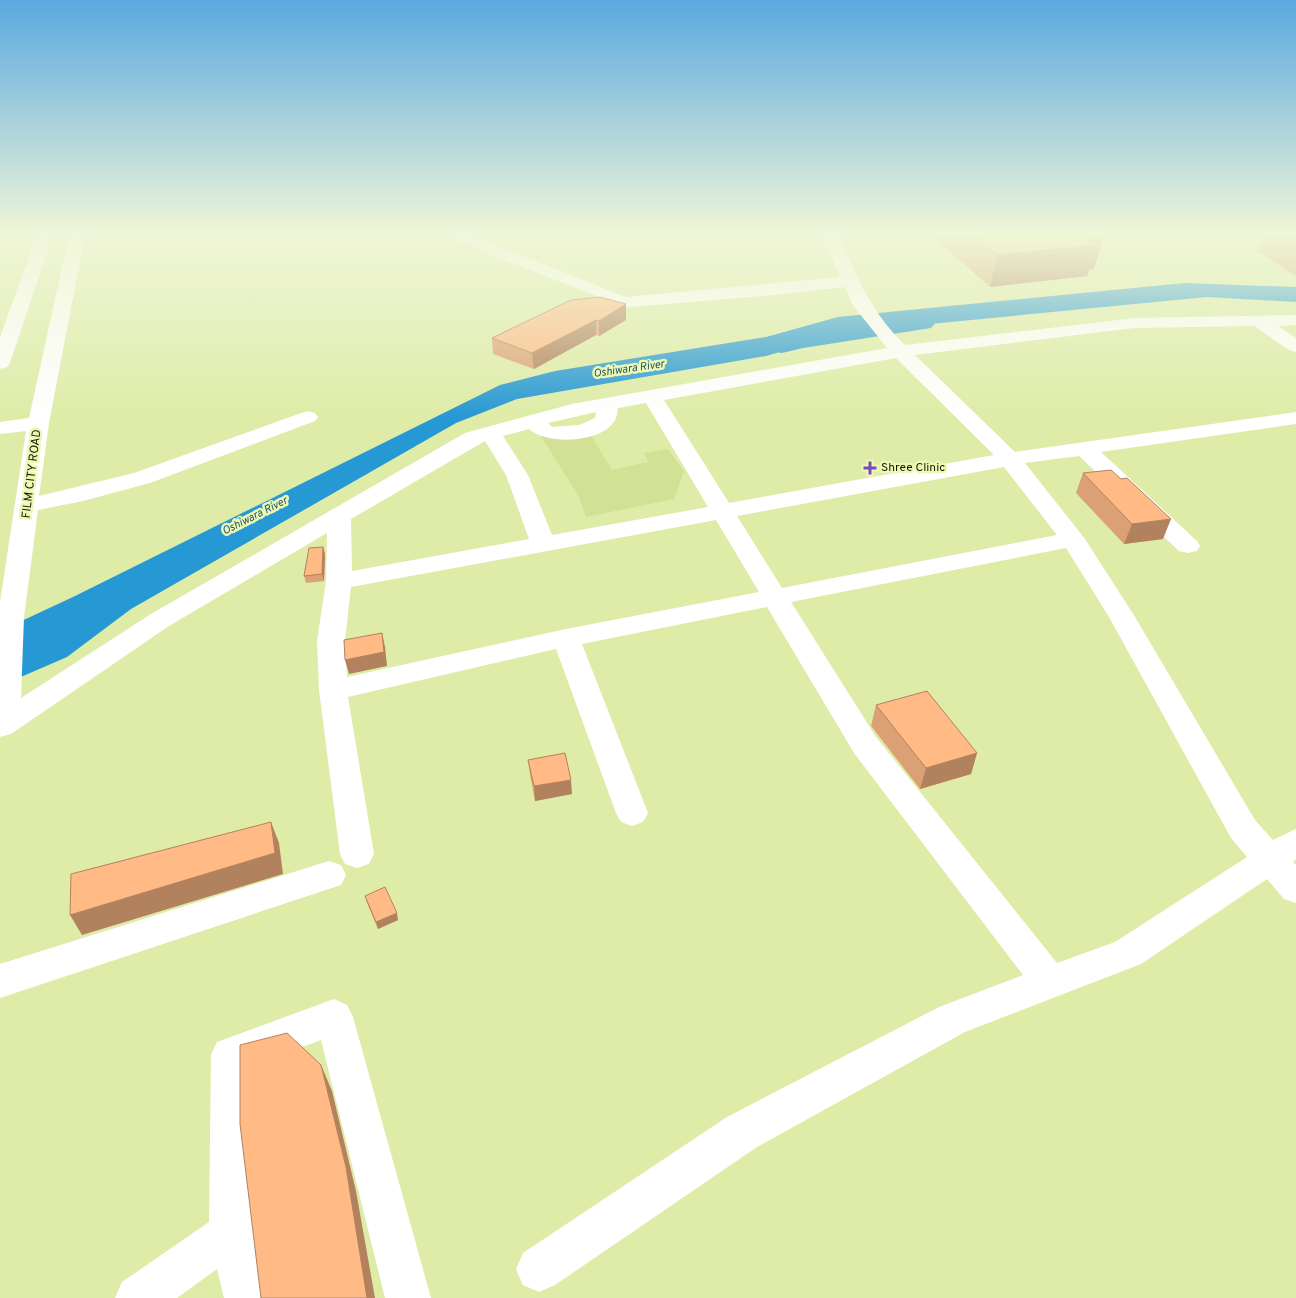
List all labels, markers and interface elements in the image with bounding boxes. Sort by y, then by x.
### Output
water label: Oshiwara River [593,357,666,381]
street label: FILM CITY ROAD [19,429,45,519]
place label: Shree Clinic [881,460,945,476]
marker: Shree Clinic [863,461,877,475]
water label: Oshiwara River [220,493,291,538]

